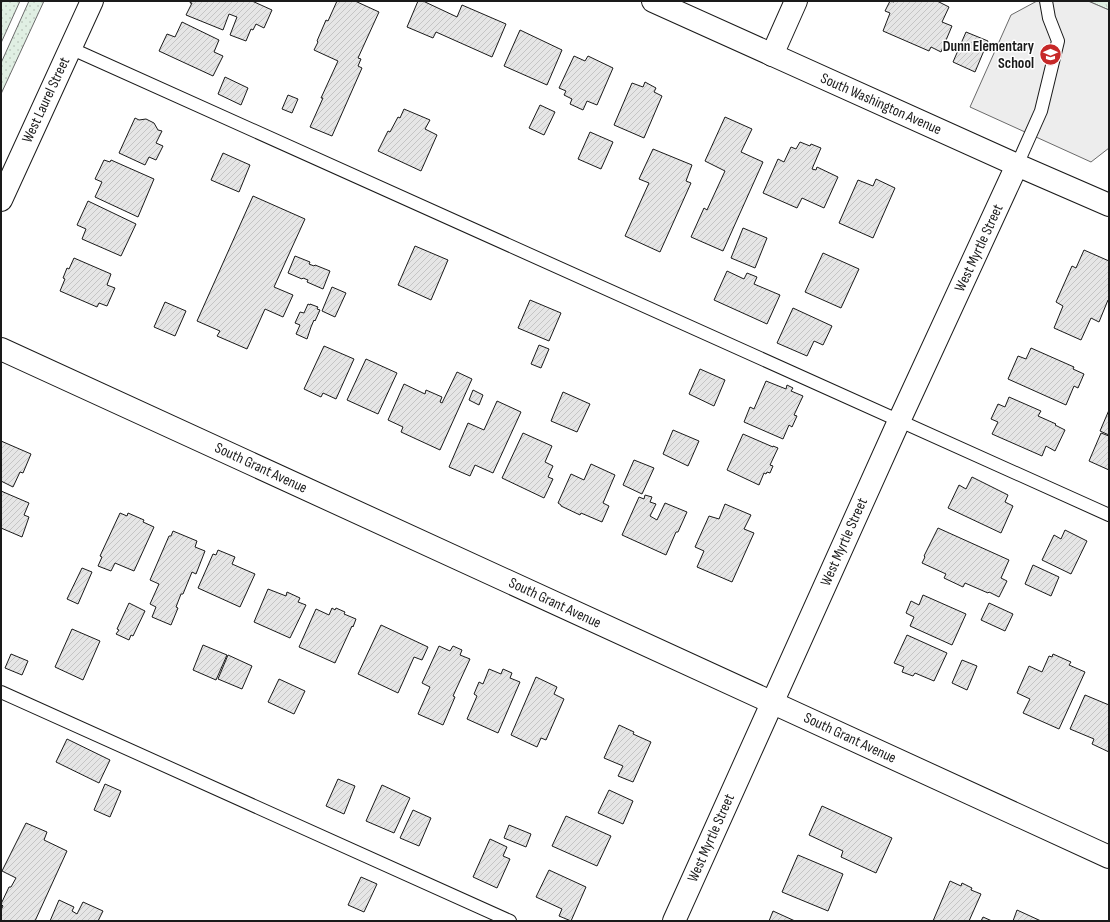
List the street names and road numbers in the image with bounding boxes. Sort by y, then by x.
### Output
street label: West Laurel Street [18,54,74,146]
street label: South Washington Avenue [818,69,944,139]
street label: West Myrtle Street [950,201,1008,295]
street label: South Grant Avenue [212,438,310,498]
street label: West Myrtle Street [816,495,872,589]
street label: South Grant Avenue [506,573,604,633]
street label: South Grant Avenue [801,708,899,768]
street label: West Myrtle Street [683,791,739,885]

